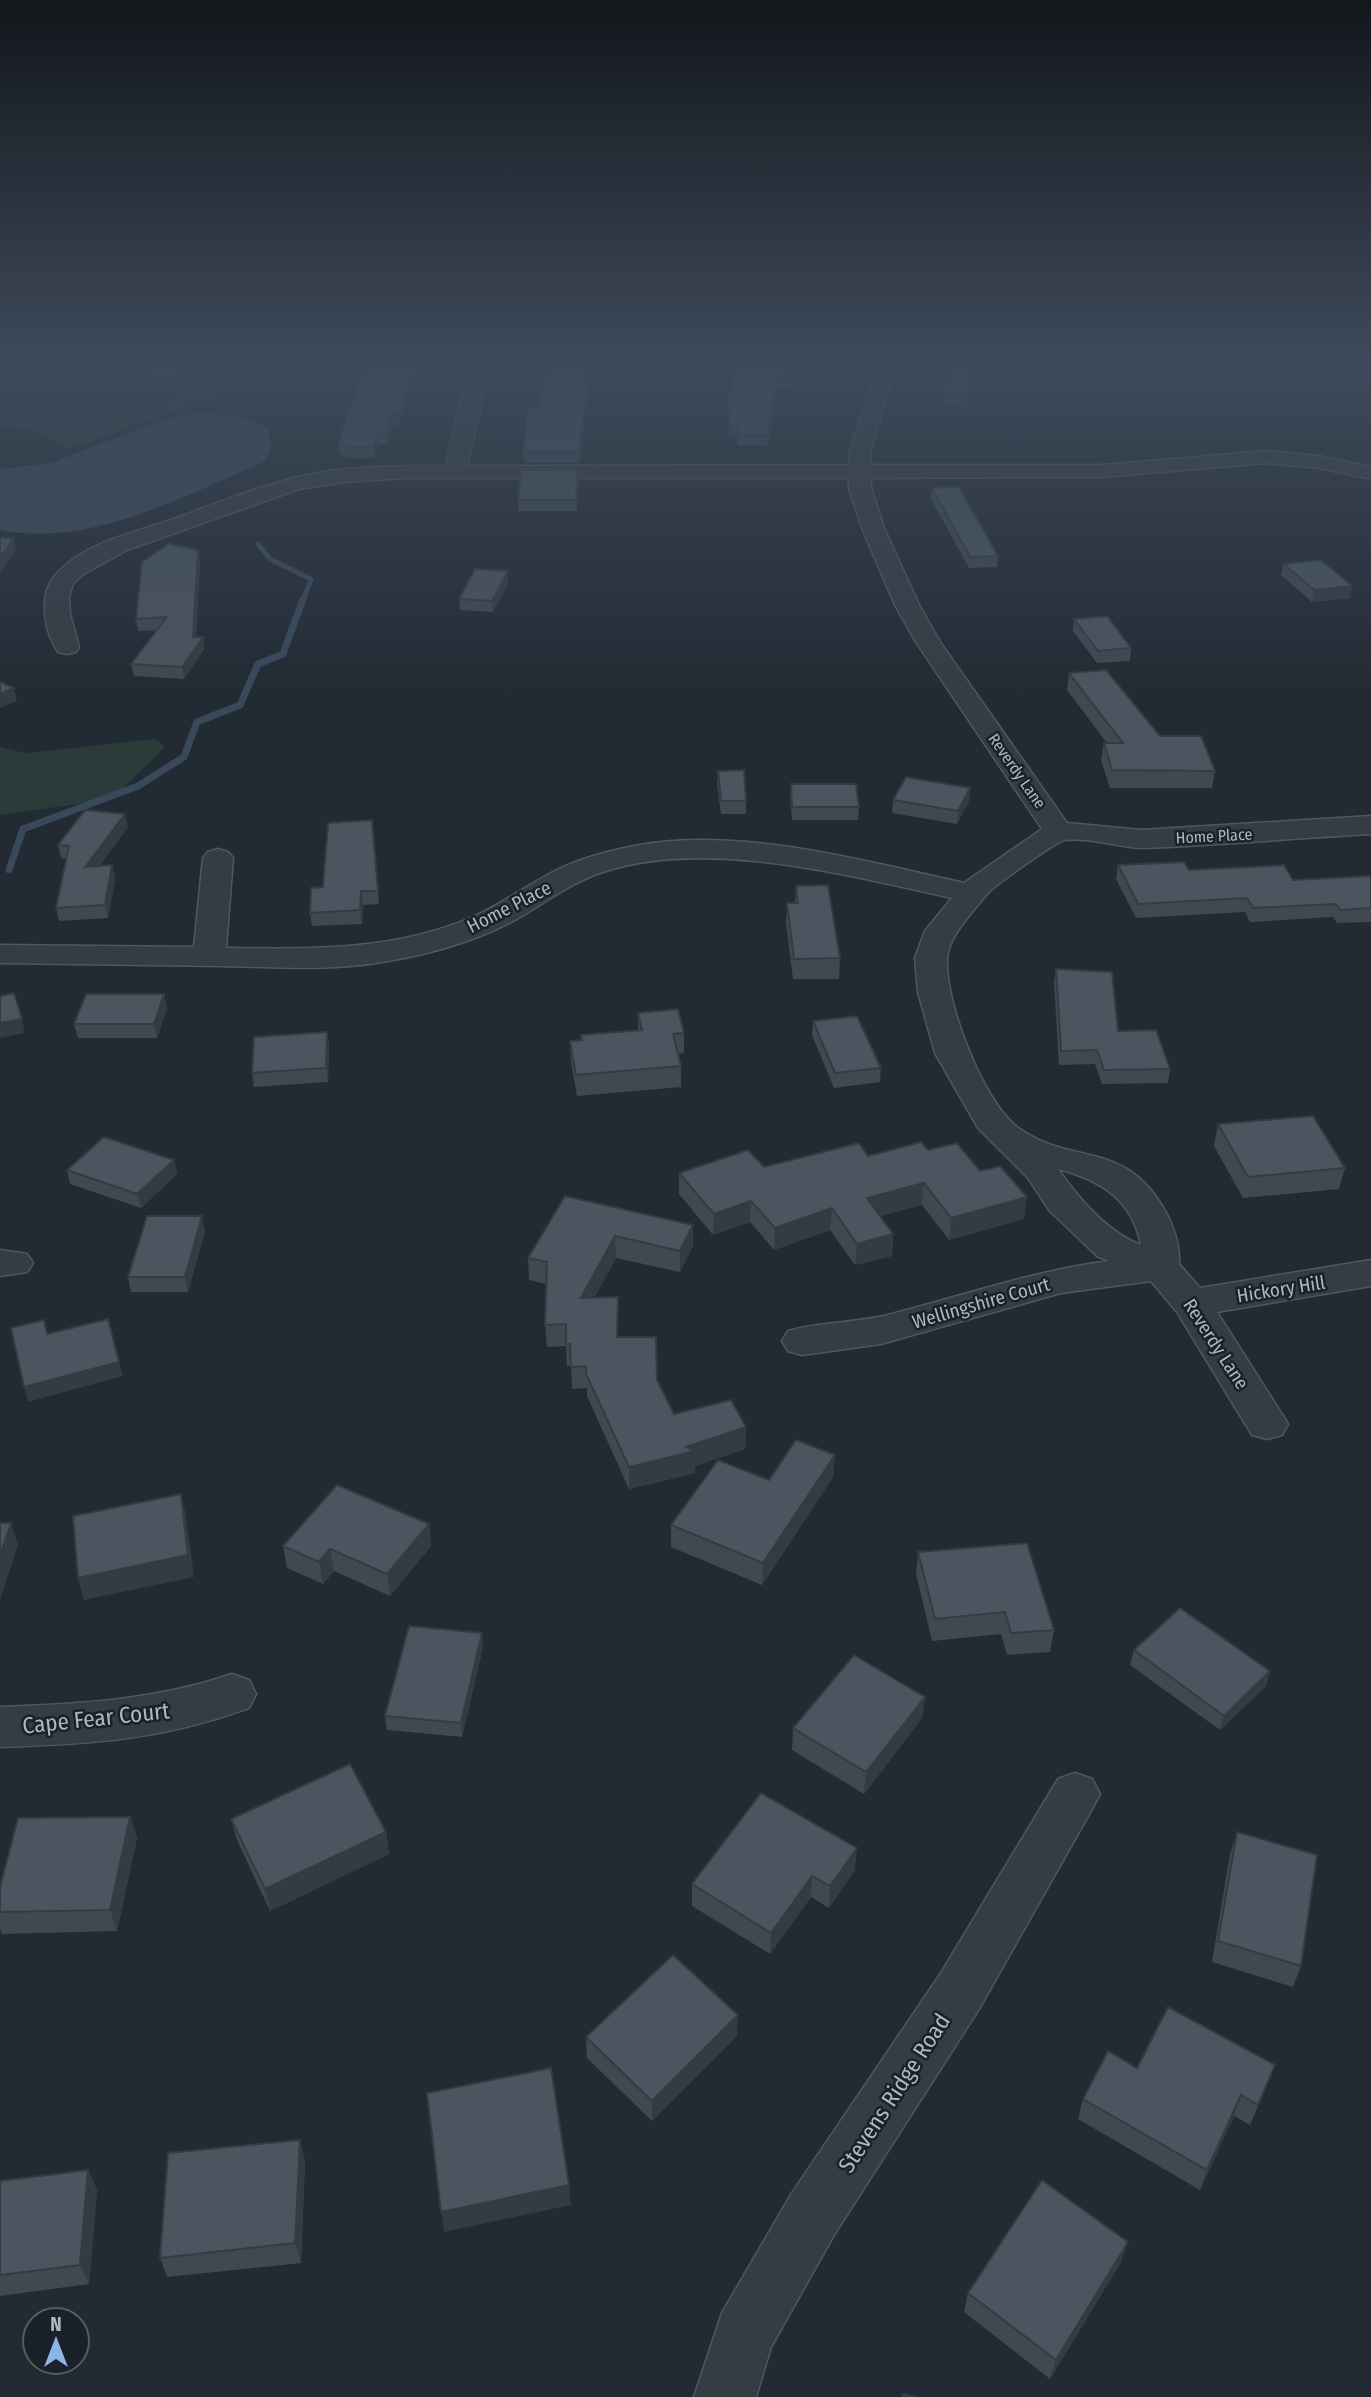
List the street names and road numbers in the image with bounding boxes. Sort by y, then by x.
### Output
street label: Reverdy Lane [984,730,1050,812]
street label: Home Place [1175,825,1253,847]
street label: Home Place [463,876,555,938]
street label: Hickory Hill [1235,1271,1327,1307]
street label: Wellingshire Court [910,1272,1053,1334]
street label: Reverdy Lane [1178,1294,1254,1394]
street label: Cape Fear Court [21,1696,171,1740]
street label: Stevens Ridge Road [832,2008,956,2178]

